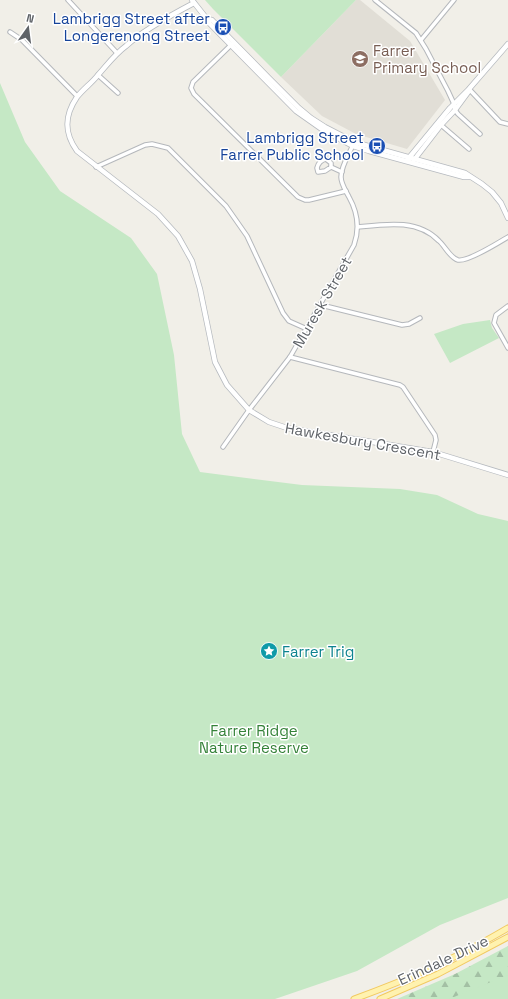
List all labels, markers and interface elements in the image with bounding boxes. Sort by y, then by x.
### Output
north arrow [8,8,48,48]
place label: Lambrigg Street after Longerenong Street [53,9,210,45]
text: N [25,11,36,26]
bus stop icon: Lambrigg Street after Longerenong Street [213,17,233,37]
place label: Farrer Primary School [373,41,481,77]
school or university icon: Farrer Primary School [350,49,370,69]
place label: Lambrigg Street Farrer Public School [220,128,364,164]
bus stop icon: Lambrigg Street Farrer Public School [367,136,387,156]
street label: Muresk Street [288,253,356,351]
street label: Hawkesbury Crescent [284,418,442,464]
place icon: Farrer Trig [259,641,279,661]
place label: Farrer Trig [282,642,354,661]
park label: Farrer Ridge Nature Reserve [199,721,309,757]
street label: Erindale Drive [395,931,491,989]

